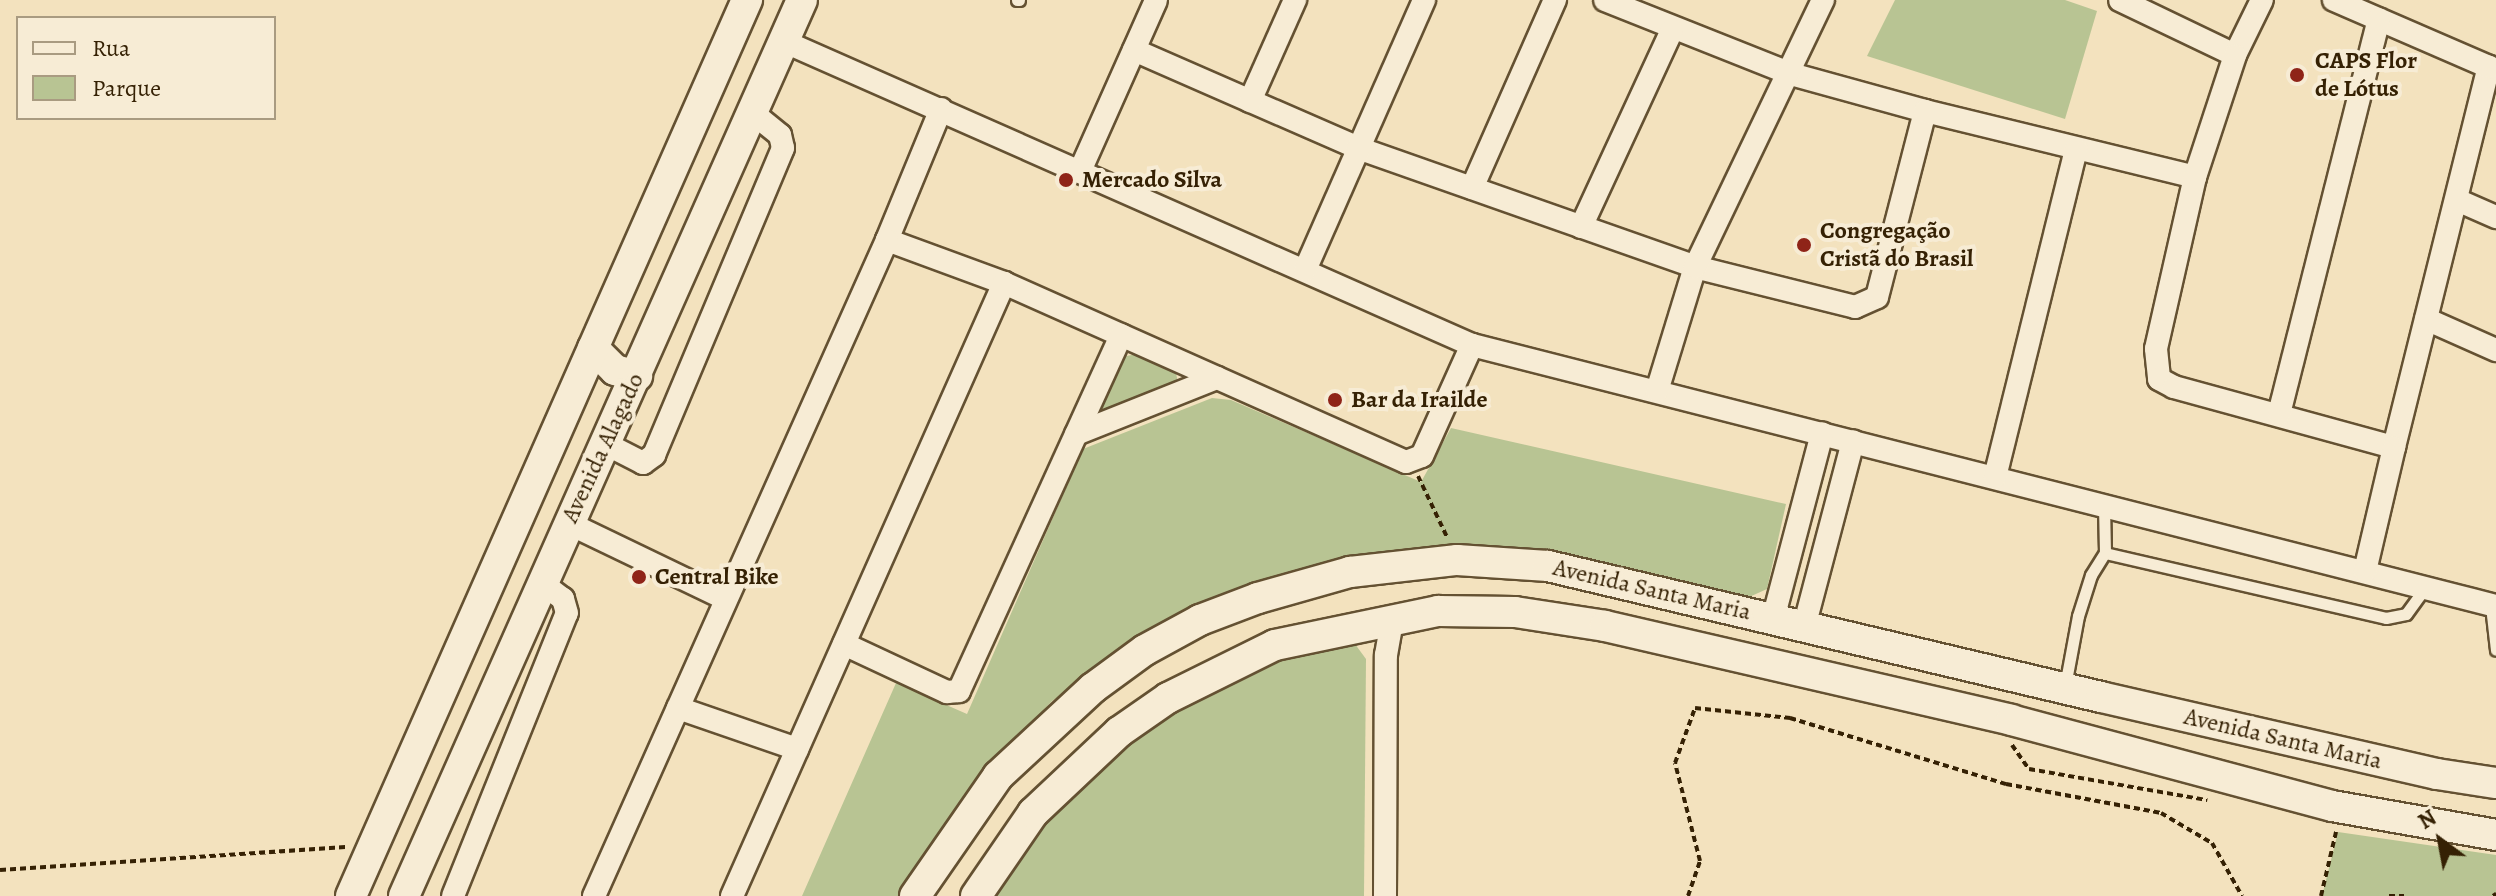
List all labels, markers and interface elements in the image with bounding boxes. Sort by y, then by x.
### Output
legend [16,16,276,120]
text: Rua [92,32,130,64]
place label: CAPS Flor de Lótus [2315,47,2417,103]
marker: CAPS Flor de Lótus [2286,64,2308,86]
text: Parque [92,72,161,104]
place label: Mercado Silva [1082,166,1222,194]
marker: Mercado Silva [1057,171,1075,189]
place label: Congregação Cristã do Brasil [1820,217,1973,273]
marker: Congregação Cristã do Brasil [1795,236,1813,254]
street label: Avenida Alagado [556,369,650,527]
place label: Bar da Irailde [1351,386,1487,414]
marker: Bar da Irailde [1326,391,1344,409]
street label: Avenida Santa Maria [1550,553,1754,627]
place label: Central Bike [655,563,779,591]
marker: Central Bike [630,568,648,586]
street label: Avenida Santa Maria [2181,702,2385,776]
north arrow [2400,800,2480,880]
text: N [2413,803,2442,837]

